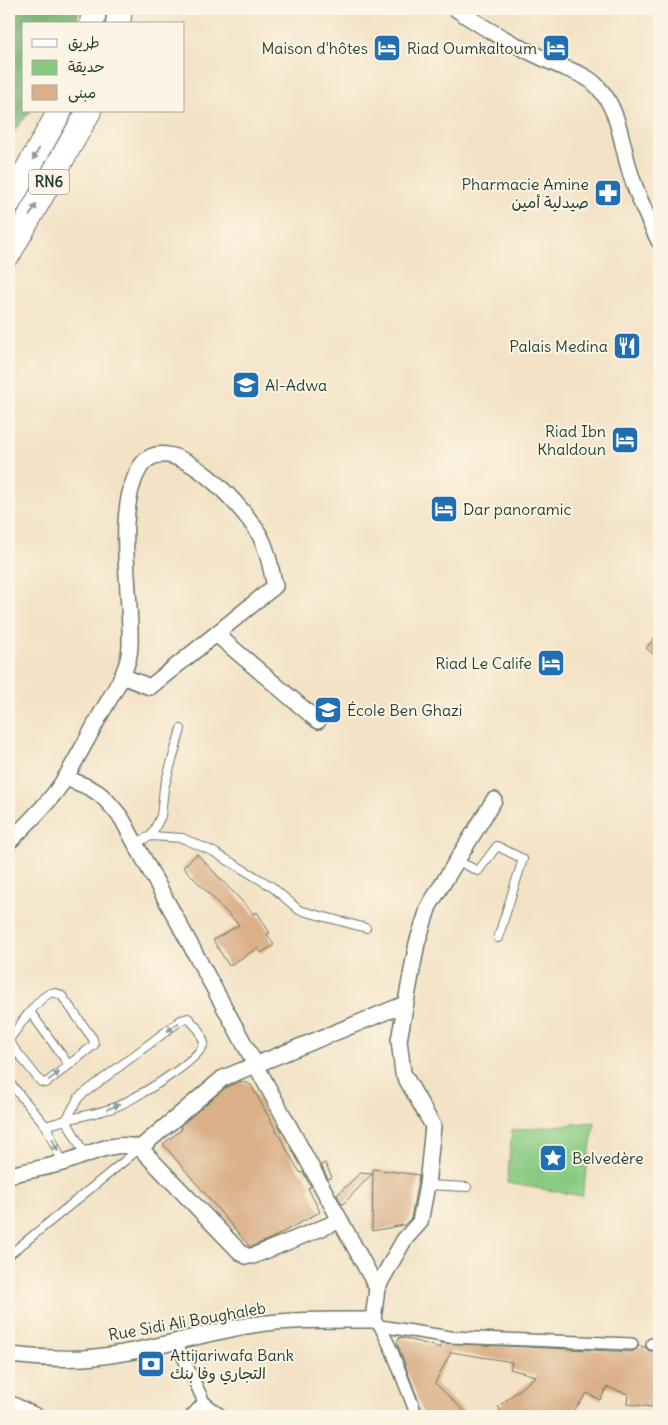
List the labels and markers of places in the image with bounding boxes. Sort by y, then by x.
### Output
hotel icon: Maison d'hôtes [372,33,402,63]
hotel icon: Riad Oumkaltoum [541,33,571,63]
place label: Maison d'hôtes [261,38,368,58]
place label: Riad Oumkaltoum [407,38,537,58]
place label: Pharmacie Amine صيدلية أمين [461,174,589,212]
pharmacy icon: Pharmacie Amine صيدلية أمين [593,178,623,208]
restaurant icon: Palais Medina [612,331,642,361]
place label: Palais Medina [509,336,608,356]
school or university icon: Al-Adwa [231,370,261,400]
place label: Al-Adwa [265,375,327,395]
place label: Riad Ibn Khaldoun [537,421,606,459]
hotel icon: Riad Ibn Khaldoun [610,425,640,455]
hotel icon: Dar panoramic [429,494,459,524]
place label: Dar panoramic [463,499,572,519]
hotel icon: Riad Le Calife [536,648,566,678]
place label: Riad Le Calife [435,653,532,673]
school or university icon: École Ben Ghazi [313,695,343,725]
place label: École Ben Ghazi [347,700,462,720]
place icon: Belvedère [538,1143,568,1173]
place label: Belvedère [572,1148,644,1168]
place label: Attijariwafa Bank التجاري وفا بنك [170,1345,294,1385]
bank icon: Attijariwafa Bank التجاري وفا بنك [136,1349,166,1379]

